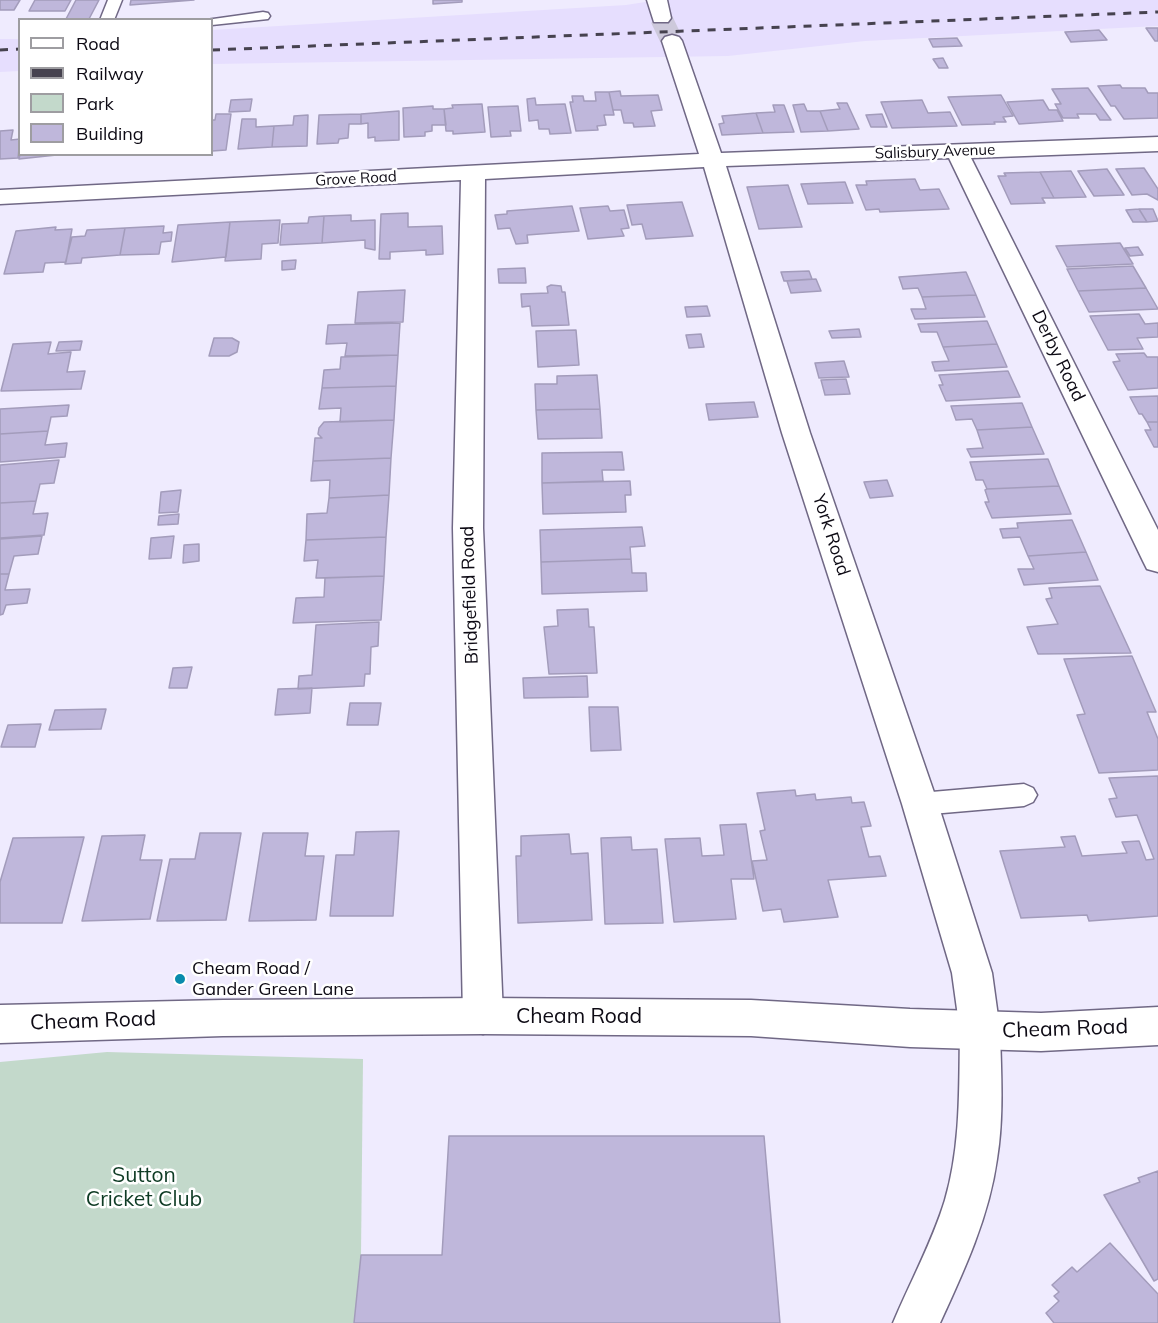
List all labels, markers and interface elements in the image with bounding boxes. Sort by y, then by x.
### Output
legend [18,18,213,156]
text: Road [76,32,120,55]
text: Railway [76,62,144,85]
text: Park [76,92,114,115]
text: Building [76,122,144,145]
street label: Salisbury Avenue [874,141,996,163]
street label: Grove Road [315,168,397,190]
street label: Derby Road [1027,307,1089,405]
street label: York Road [808,492,854,578]
street label: Bridgefield Road [457,525,483,665]
place label: Cheam Road / Gander Green Lane [192,958,354,1000]
marker: Cheam Road / Gander Green Lane [173,972,187,986]
street label: Cheam Road [516,1004,642,1030]
street label: Cheam Road [30,1006,156,1036]
street label: Cheam Road [1002,1014,1128,1044]
park label: Sutton Cricket Club [86,1163,202,1213]

